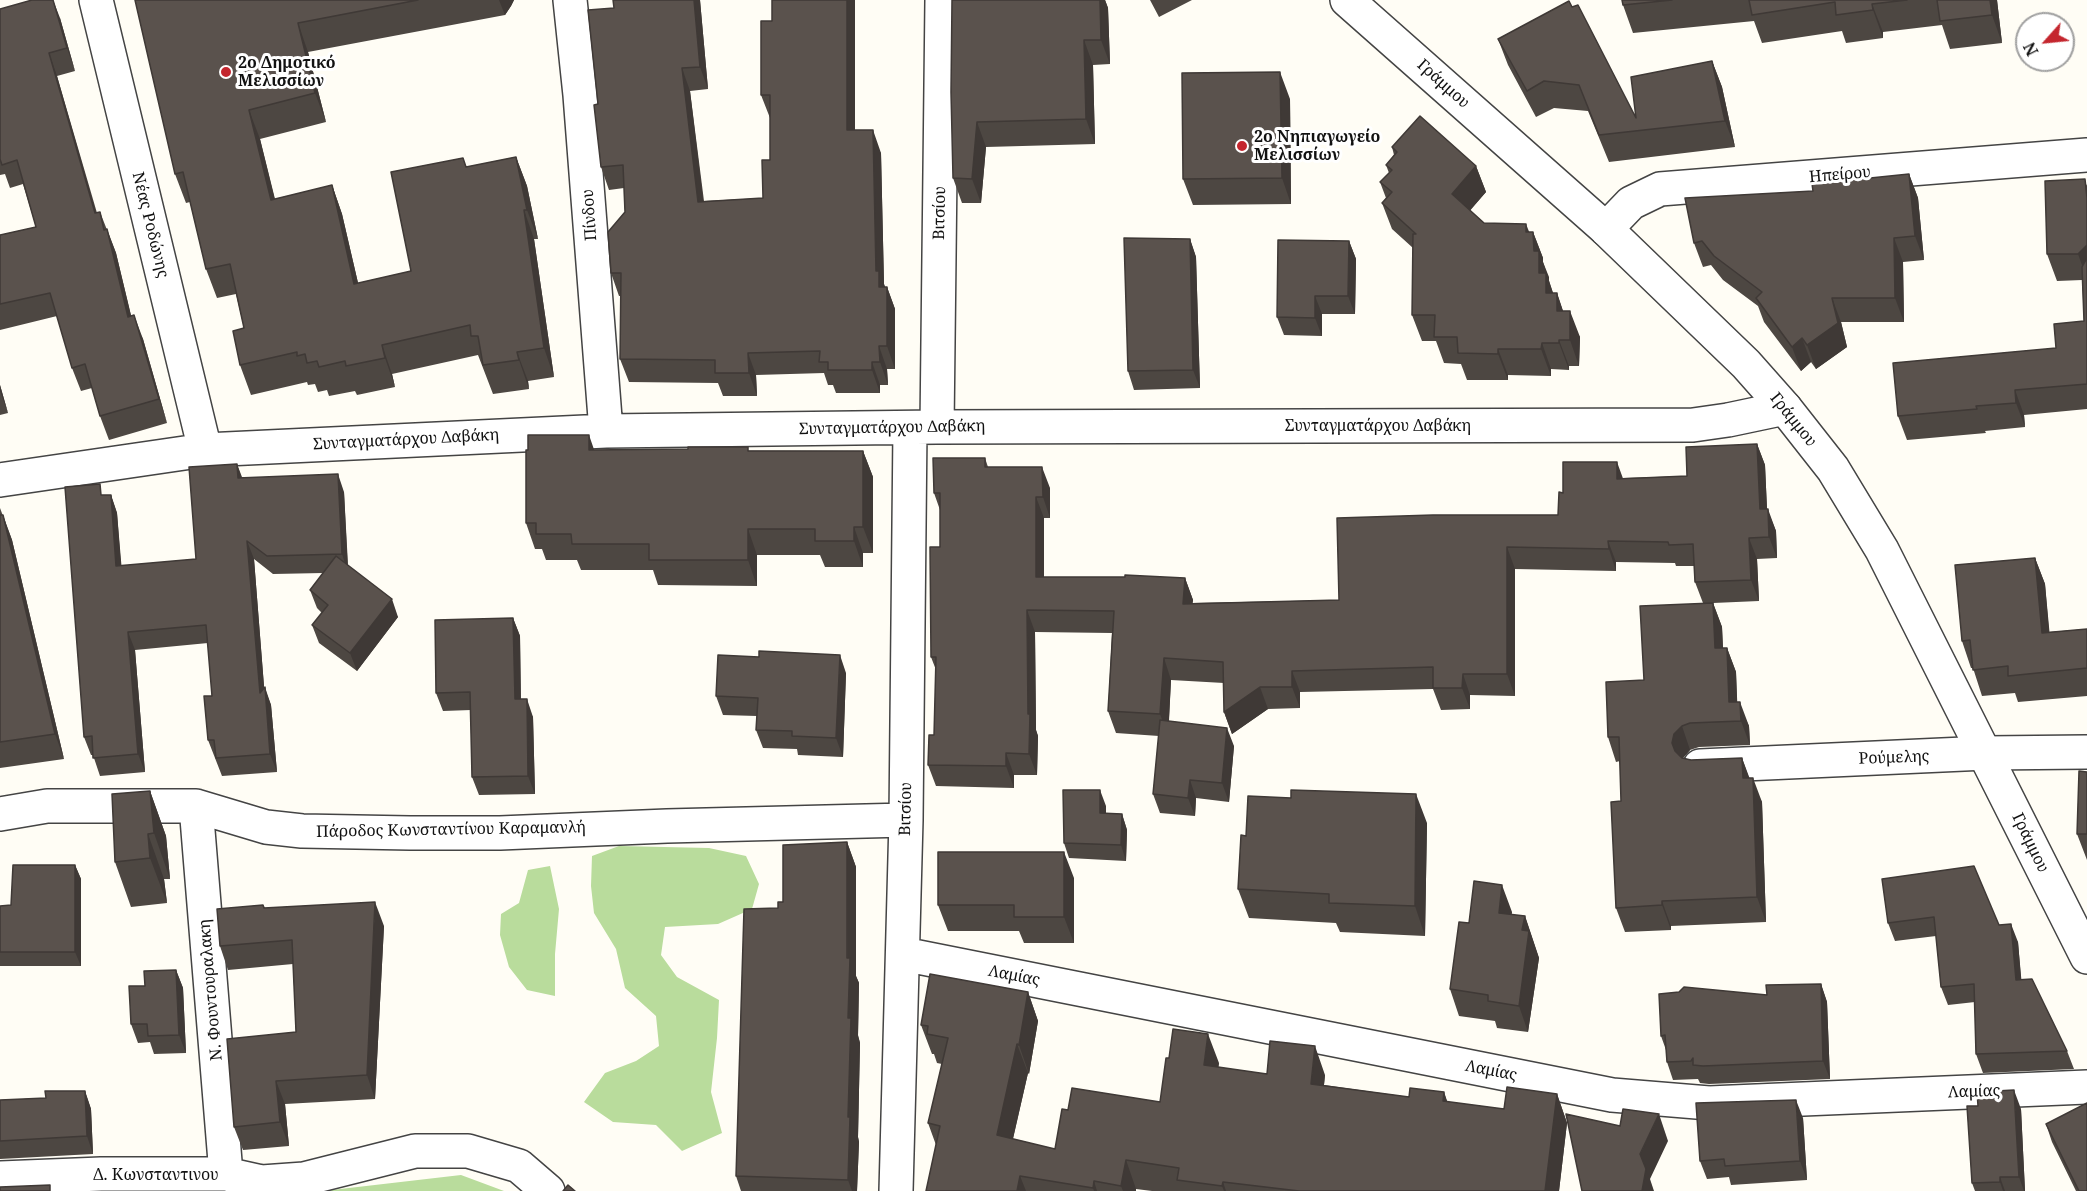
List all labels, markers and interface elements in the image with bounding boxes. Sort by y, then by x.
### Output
north arrow [2015,12,2075,72]
text: N [2018,39,2043,60]
place label: 2ο Δημοτικό Μελισσίων [238,53,336,91]
street label: Γράμμου [1413,56,1473,112]
marker: 2ο Δημοτικό Μελισσίων [219,65,233,79]
place label: 2ο Νηπιαγωγείο Μελισσίων [1254,127,1380,165]
marker: 2ο Νηπιαγωγείο Μελισσίων [1235,139,1249,153]
street label: Ηπείρου [1808,163,1872,187]
street label: Νέας Ροδώνης [128,170,172,280]
street label: Βιτσίου [930,186,950,240]
street label: Πίνδου [579,188,601,242]
street label: Γράμμου [1765,389,1821,451]
street label: Συνταγματάρχου Δαβάκη [1285,416,1471,436]
street label: Συνταγματάρχου Δαβάκη [799,417,985,439]
street label: Συνταγματάρχου Δαβάκη [312,426,500,454]
street label: Ρούμελης [1858,747,1930,769]
street label: Βιτσίου [896,782,916,836]
street label: Γράμμου [2007,810,2053,876]
street label: Πάροδος Κωνσταντίνου Καραμανλή [316,818,586,842]
street label: Ν. Φουντουραλακη [195,919,227,1061]
street label: Λαμίας [986,962,1042,990]
street label: Λαμίας [1463,1057,1519,1085]
street label: Λαμίας [1947,1081,2001,1103]
street label: Δ. Κωνσταντινου [93,1165,219,1185]

